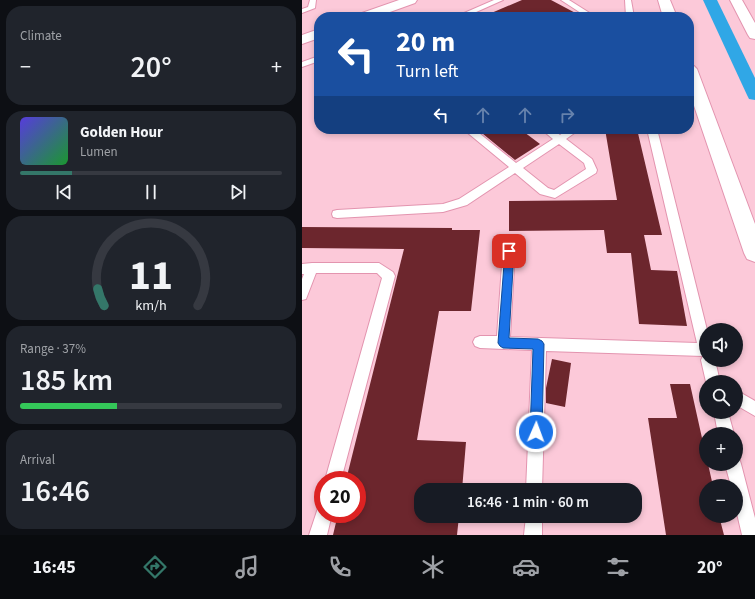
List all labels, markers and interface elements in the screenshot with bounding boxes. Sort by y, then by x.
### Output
text: 20 m [396,22,455,62]
text: Climate [20,27,62,45]
icon: left [330,28,382,80]
text: 20° [130,46,172,89]
text: − [20,51,31,83]
text: + [271,51,282,83]
text: Turn left [396,59,458,84]
icon: left [430,104,452,126]
icon: ahead [472,104,494,126]
icon: ahead [514,104,536,126]
icon: right [556,104,578,126]
text: Golden Hour [80,122,163,143]
text: Lumen [80,143,118,161]
icon: previous [53,181,75,203]
icon: pause [140,181,162,203]
icon: next [227,181,249,203]
pin [492,234,526,268]
icon: arrive [498,240,520,262]
text: 11 [129,245,173,305]
text: km/h [135,294,167,315]
map controls [699,323,743,523]
button: sound [699,323,743,367]
text: Range · 37% [20,340,86,358]
text: 185 km [20,359,113,402]
button: search [699,375,743,419]
position arrow [515,411,557,453]
button: + [699,427,743,471]
text: Arrival [20,451,55,469]
text: 16:46 [20,470,90,513]
speed limit sign: 20 [314,471,366,523]
button: − [699,479,743,523]
text: 16:46 · 1 min · 60 m [467,492,589,513]
icon: directions [141,553,169,581]
icon: music [233,553,261,581]
icon: phone [326,553,354,581]
icon: climate [419,553,447,581]
icon: car [512,553,540,581]
icon: filters [604,553,632,581]
text: 16:45 [32,555,76,580]
text: 20° [697,555,723,580]

